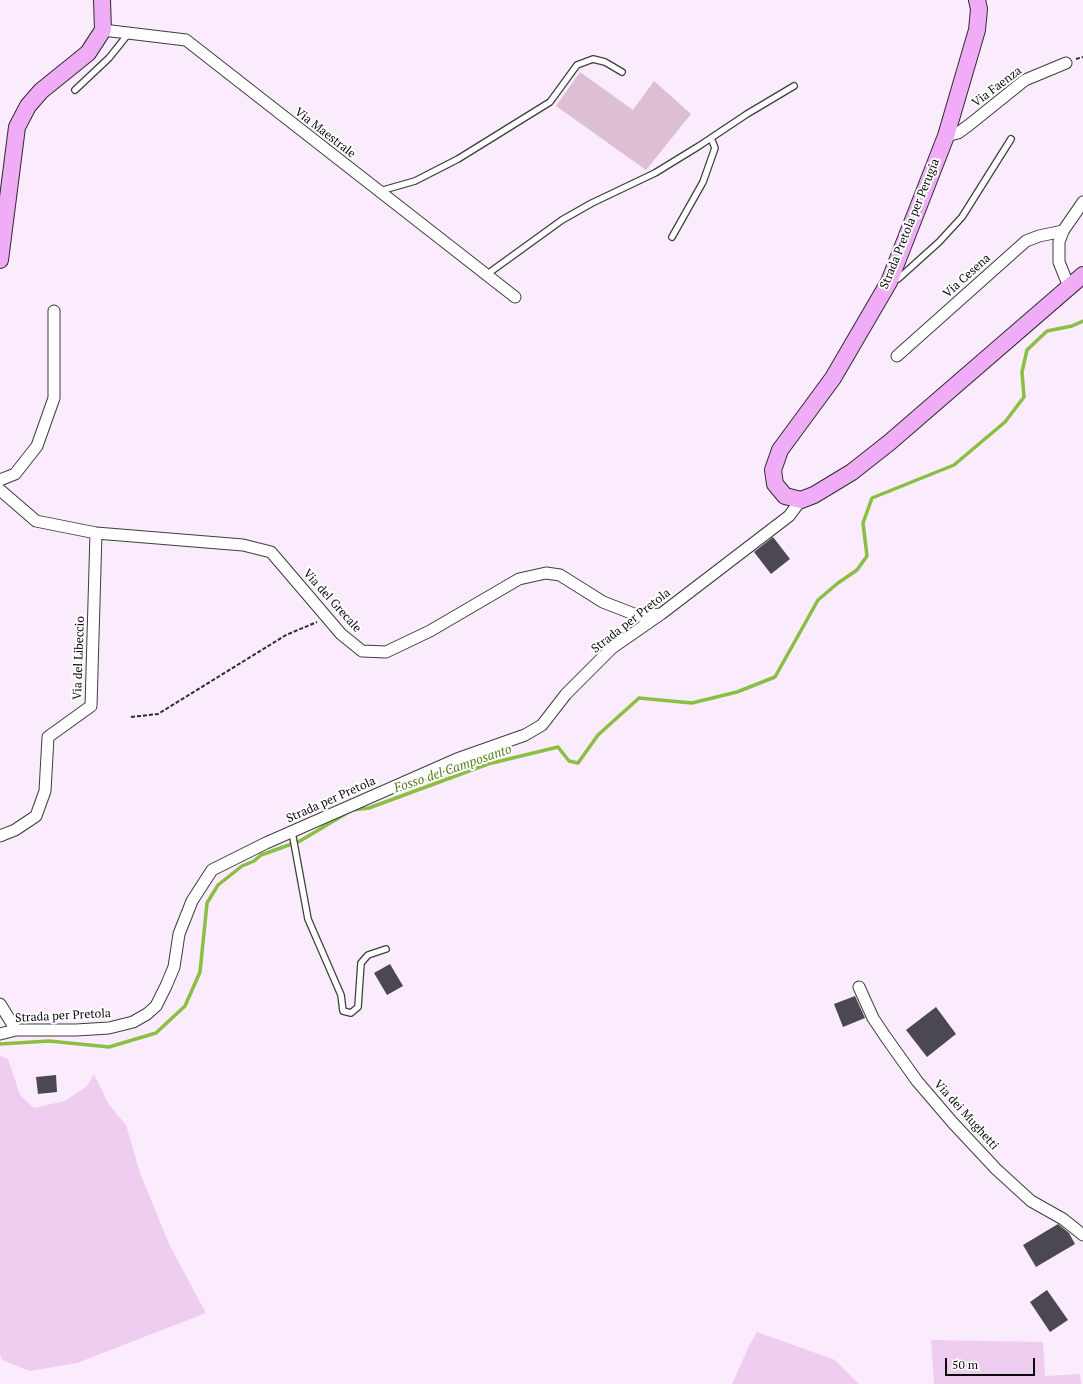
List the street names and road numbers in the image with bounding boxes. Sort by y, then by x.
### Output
street label: Via Faenza [969,64,1025,110]
street label: Via Maestrale [292,105,358,161]
street label: Strada Pretola per Perugia [877,157,943,291]
street label: Via Cesena [940,251,994,301]
street label: Via del Grecale [300,566,364,636]
street label: Strada per Pretola [589,586,673,656]
street label: Via del Libeccio [70,616,88,700]
street label: Strada per Pretola [284,774,378,826]
street label: Strada per Pretola [15,1006,111,1026]
street label: Via dei Mughetti [931,1077,1001,1153]

